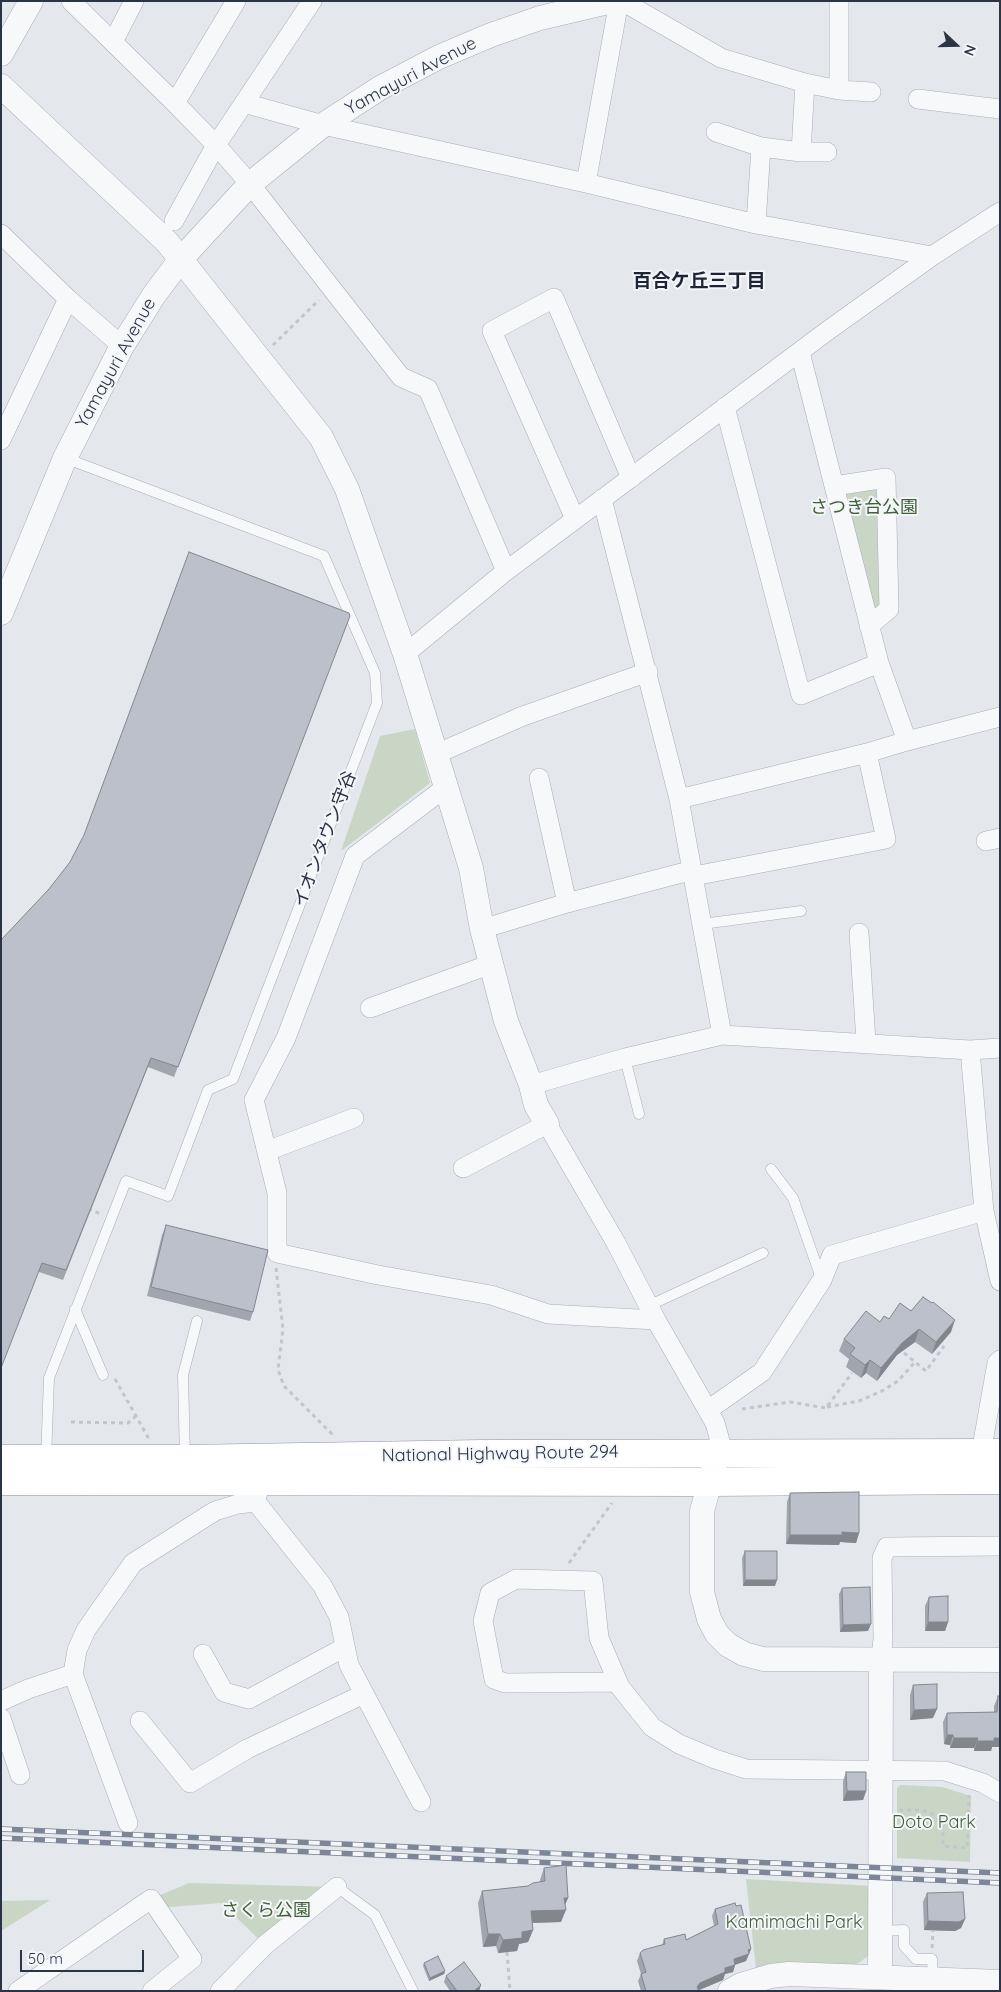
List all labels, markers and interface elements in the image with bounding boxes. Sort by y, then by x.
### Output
north arrow [931,20,981,70]
street label: Yamayuri Avenue [342,32,480,120]
text: N [960,42,980,58]
district label: 百合ケ丘三丁目 [633,270,765,292]
street label: Yamayuri Avenue [71,294,161,432]
park label: さつき台公園 [810,497,918,519]
street label: イオンタウン守谷 [289,768,361,910]
street label: National Highway Route 294 [381,1441,619,1467]
park label: Doto Park [892,1812,976,1834]
park label: さくら公園 [221,1900,311,1922]
park label: Kamimachi Park [725,1912,863,1934]
scale bar [22,1940,146,1972]
text: 50 m [28,1949,63,1968]

